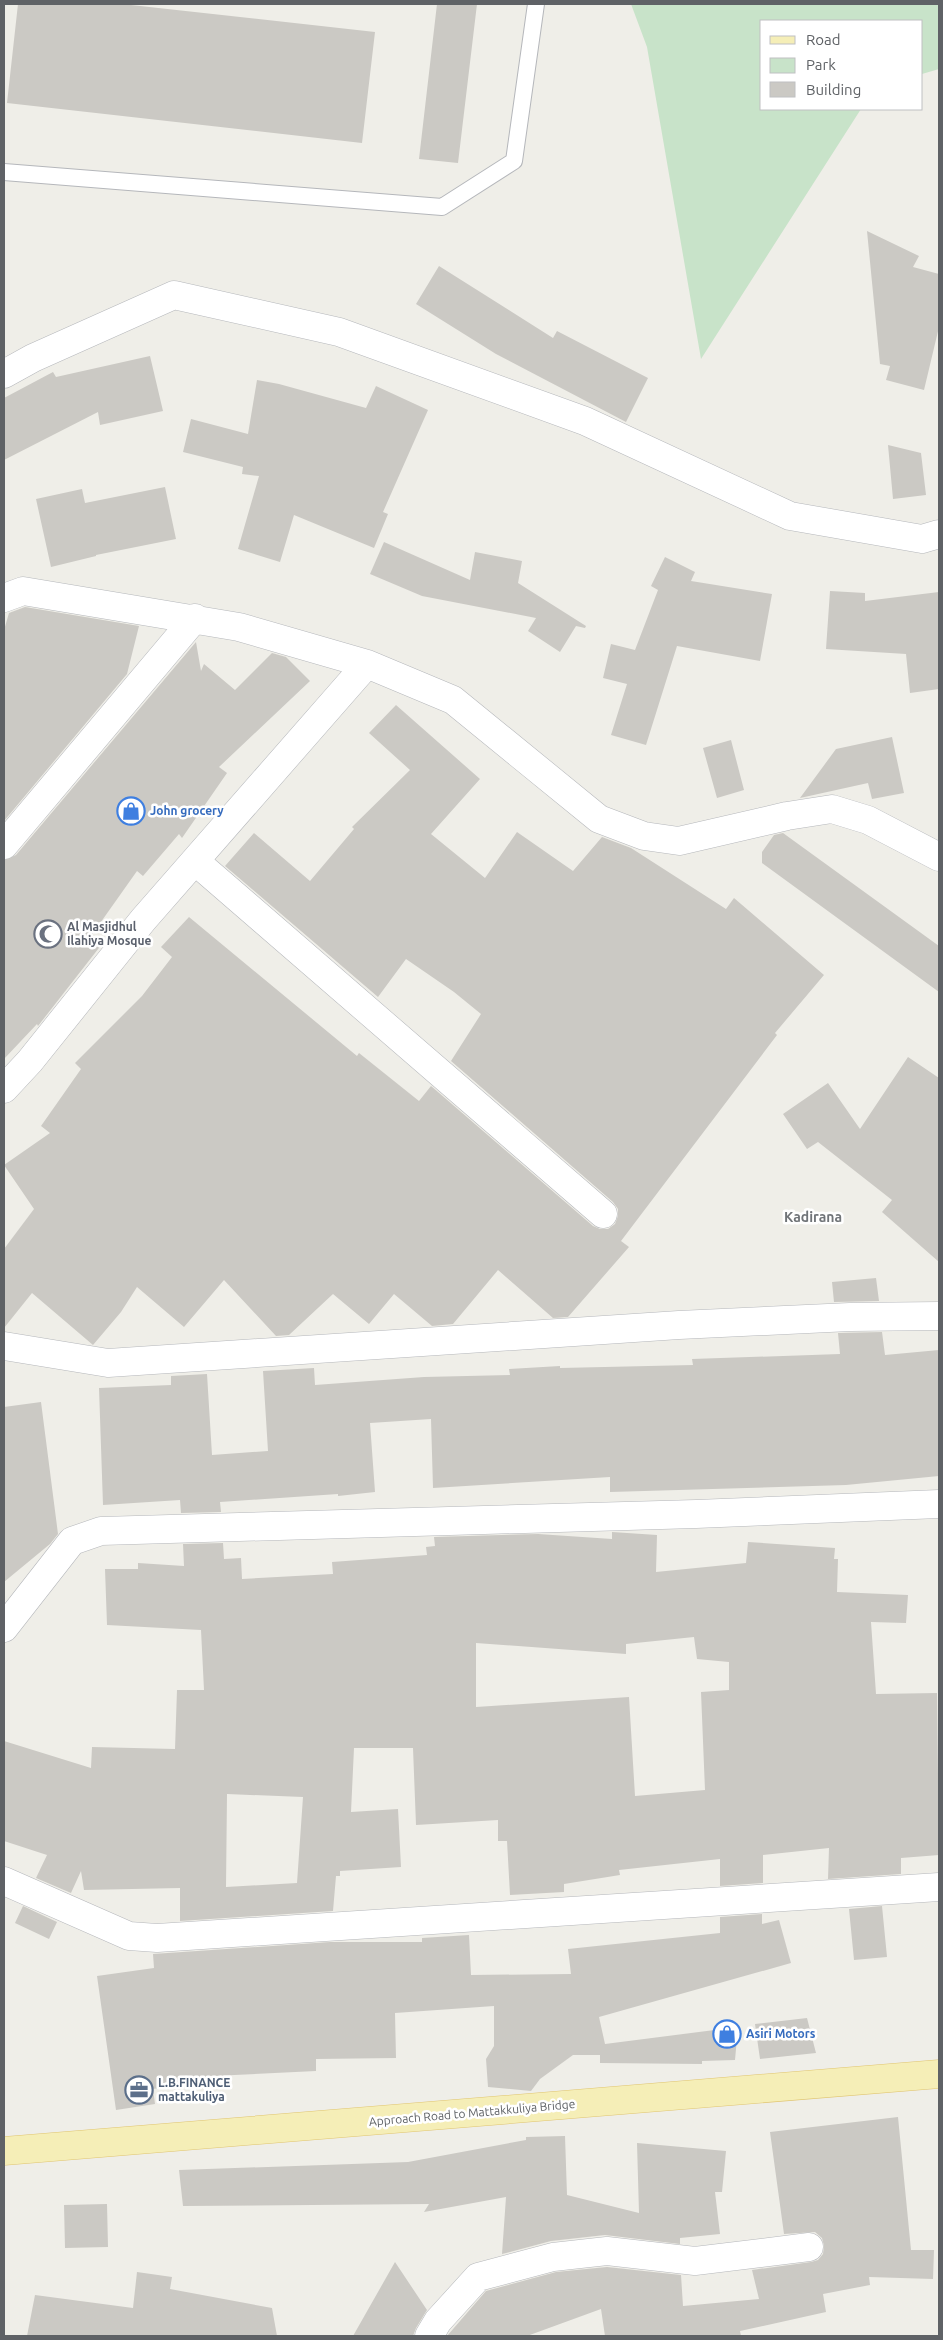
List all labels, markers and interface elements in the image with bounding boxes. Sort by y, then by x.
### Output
legend [760,20,923,110]
text: Road [806,31,841,48]
text: Park [806,56,836,73]
text: Building [806,81,861,98]
shop icon: John grocery [116,796,146,826]
place label: John grocery [150,804,224,817]
mosque icon: Al Masjidhul Ilahiya Mosque [33,919,63,949]
place label: Al Masjidhul Ilahiya Mosque [67,920,152,947]
district label: Kadirana [784,1209,842,1225]
shop icon: Asiri Motors [712,2019,742,2049]
place label: Asiri Motors [746,2027,816,2040]
office icon: L.B.FINANCE mattakuliya [124,2075,154,2105]
place label: L.B.FINANCE mattakuliya [158,2076,230,2103]
street label: Approach Road to Mattakkuliya Bridge [368,2097,576,2128]

